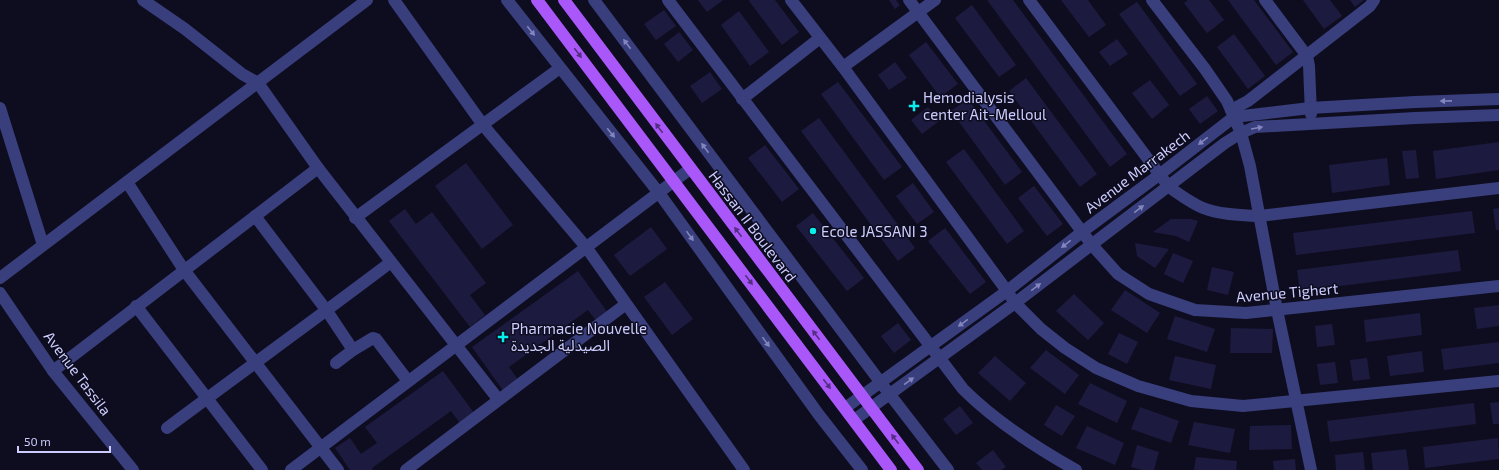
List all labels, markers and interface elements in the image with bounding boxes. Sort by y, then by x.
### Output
one-way arrow [527,25,535,36]
one-way arrow [623,39,632,50]
one-way arrow [573,48,582,59]
place label: Hemodialysis center Ait-Melloul [923,88,1047,123]
one-way arrow [1439,98,1452,104]
marker: Hemodialysis center Ait-Melloul [908,100,920,112]
one-way arrow [655,122,663,133]
one-way arrow [1251,125,1263,131]
street label: Avenue Marrakech [1081,126,1193,216]
one-way arrow [607,128,616,139]
one-way arrow [1198,137,1209,145]
one-way arrow [701,143,710,154]
street label: Hassan II Boulevard [705,167,801,285]
one-way arrow [1134,205,1145,213]
place label: Ecole JASSANI 3 [821,222,927,240]
one-way arrow [733,226,742,237]
marker: Ecole JASSANI 3 [808,226,818,236]
one-way arrow [686,231,694,242]
one-way arrow [1061,240,1072,249]
one-way arrow [744,275,753,286]
street label: Avenue Tighert [1235,279,1339,305]
one-way arrow [1030,283,1041,292]
place label: Pharmacie Nouvelle الصيدلية الجديدة [511,319,647,354]
one-way arrow [957,319,968,327]
street label: Avenue Tassila [41,327,115,419]
one-way arrow [812,330,821,341]
marker: Pharmacie Nouvelle الصيدلية الجديدة [498,332,508,342]
one-way arrow [762,337,770,347]
one-way arrow [903,377,914,385]
one-way arrow [823,379,831,389]
scale bar [18,428,110,454]
one-way arrow [890,433,899,444]
text: 50 m [24,434,51,448]

